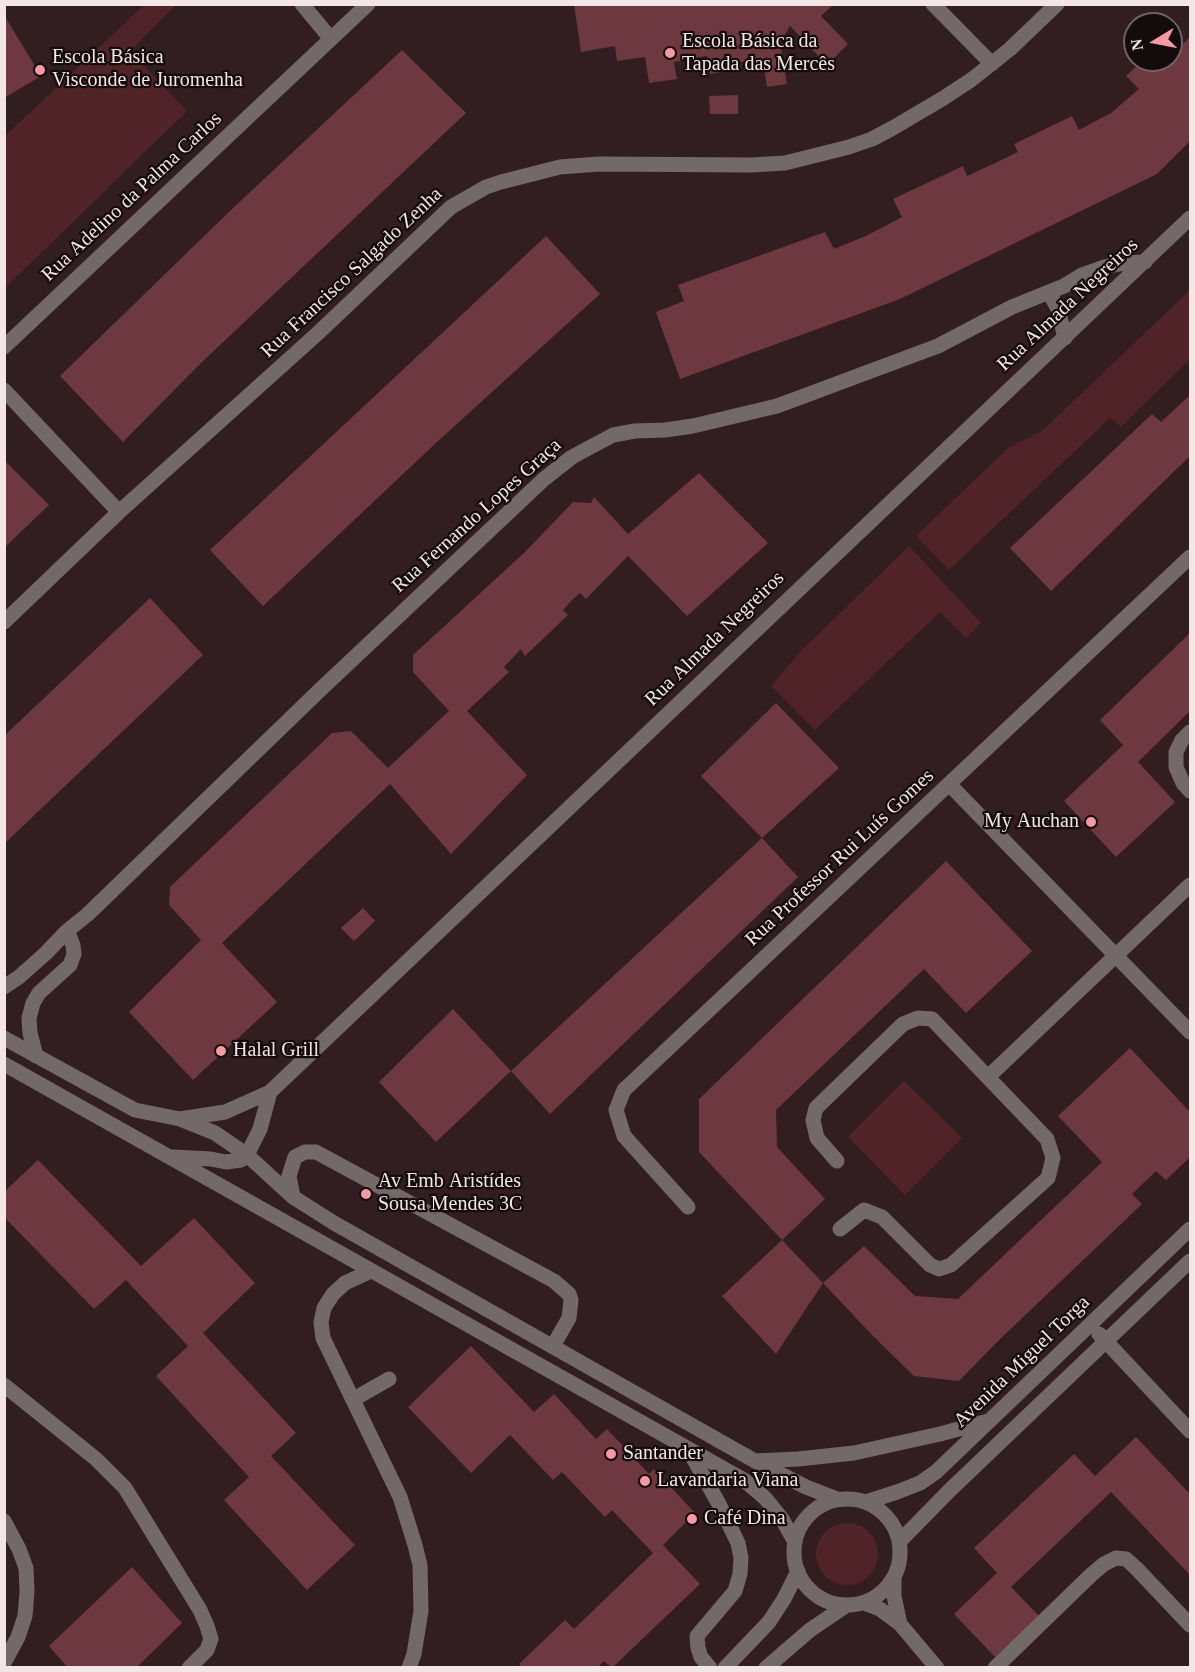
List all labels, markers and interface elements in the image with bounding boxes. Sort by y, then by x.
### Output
north arrow [1123,12,1183,72]
place label: Escola Básica da Tapada das Mercês [682,30,835,77]
text: N [1127,38,1146,52]
place label: Escola Básica Visconde de Juromenha [52,46,243,93]
marker: Escola Básica da Tapada das Mercês [663,46,677,60]
marker: Escola Básica Visconde de Juromenha [33,63,47,77]
street label: Rua Adelino da Palma Carlos [37,107,227,287]
street label: Rua Francisco Salgado Zenha [256,183,448,363]
street label: Rua Almada Negreiros [992,233,1144,377]
street label: Rua Fernando Lopes Graça [387,434,567,598]
street label: Rua Almada Negreiros [640,566,790,712]
street label: Rua Professor Rui Luís Gomes [741,764,939,952]
place label: My Auchan [984,810,1079,834]
marker: My Auchan [1084,815,1098,829]
place label: Halal Grill [233,1039,319,1063]
marker: Halal Grill [214,1044,228,1058]
place label: Av Emb Aristídes Sousa Mendes 3C [378,1170,522,1217]
marker: Av Emb Aristídes Sousa Mendes 3C [359,1187,373,1201]
street label: Avenida Miguel Torga [949,1291,1095,1433]
place label: Santander [623,1442,703,1466]
marker: Santander [604,1447,618,1461]
place label: Lavandaria Viana [657,1469,798,1493]
marker: Lavandaria Viana [638,1474,652,1488]
place label: Café Dina [704,1507,786,1531]
marker: Café Dina [685,1512,699,1526]

